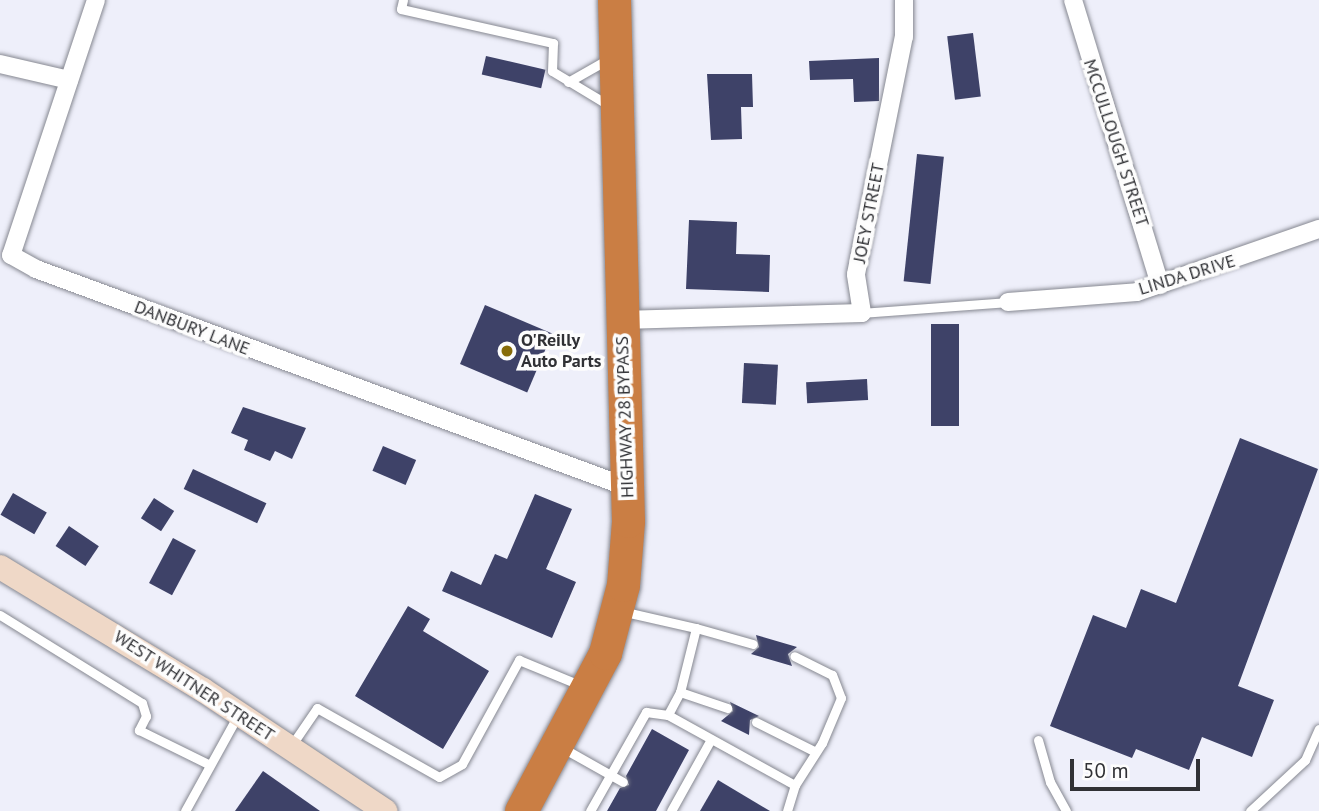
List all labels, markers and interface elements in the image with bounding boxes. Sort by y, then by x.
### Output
street label: MCCULLOUGH STREET [1079,56,1153,230]
street label: JOEY STREET [849,161,889,265]
street label: LINDA DRIVE [1136,250,1238,300]
street label: DANBURY LANE [131,296,253,360]
place label: O'Reilly Auto Parts [521,330,601,372]
street label: HIGHWAY 28 BYPASS [611,335,639,499]
marker: O'Reilly Auto Parts [499,343,515,359]
street label: WEST WHITNER STREET [109,626,279,746]
scale bar [1074,744,1204,788]
text: 50 m [1083,757,1129,784]

